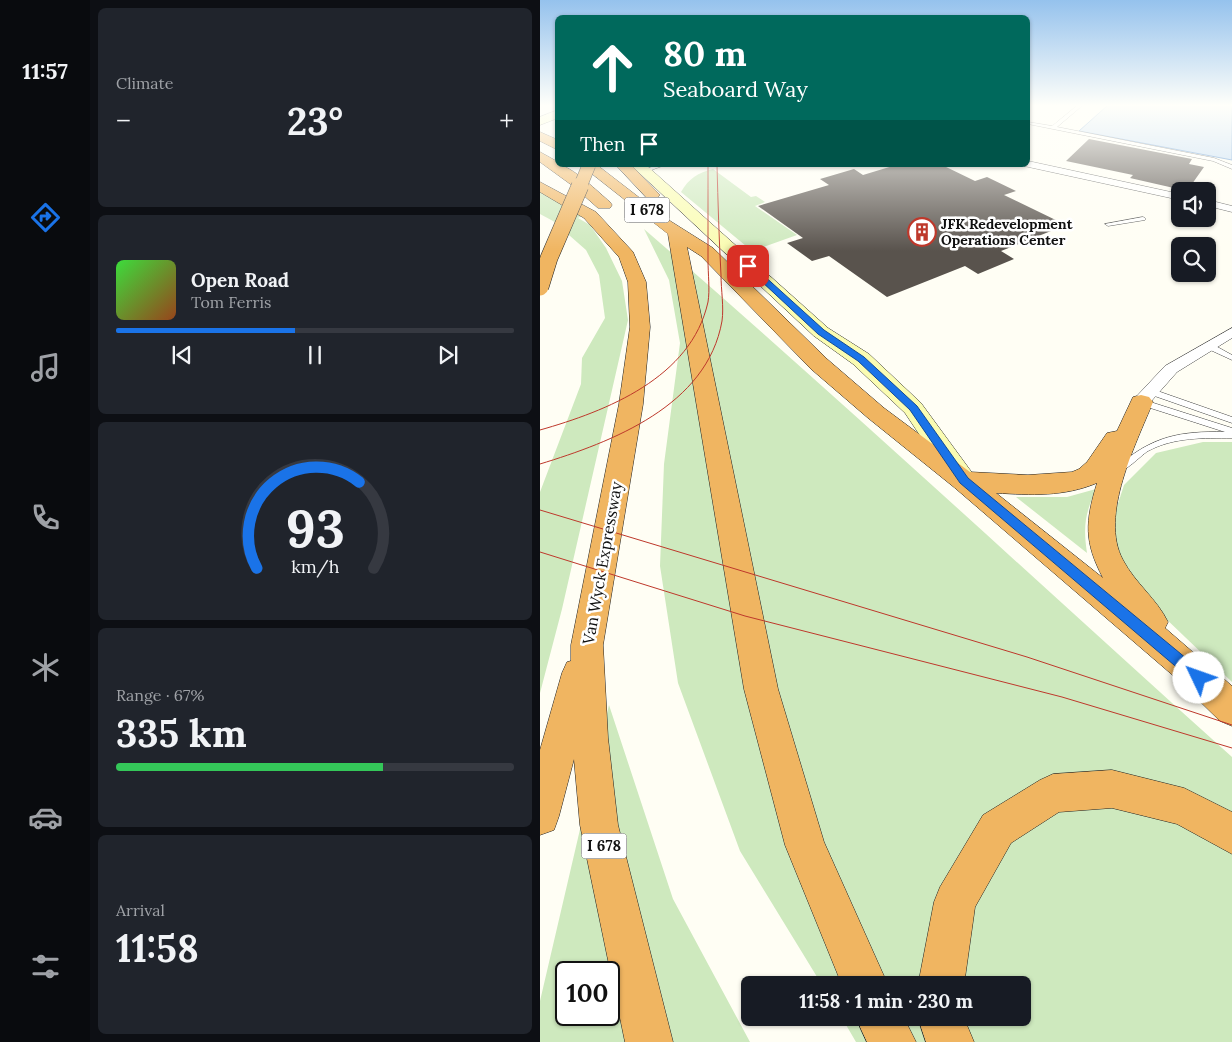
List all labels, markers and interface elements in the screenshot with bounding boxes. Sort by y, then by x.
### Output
text: 80 m [663,31,747,76]
icon: ahead [580,35,645,100]
text: 11:57 [22,57,68,85]
text: Climate [116,73,173,93]
text: Seaboard Way [663,75,808,103]
text: 23° [287,97,343,145]
text: − [116,103,131,139]
text: + [499,103,514,139]
icon: arrive [635,130,663,158]
text: Then [580,132,625,156]
map controls [1171,182,1216,282]
button: sound [1171,182,1216,227]
road number: I 678 [624,198,670,222]
icon: directions [28,200,63,235]
place label: JFK Redevelopment Operations Center [941,215,1073,249]
building icon: JFK Redevelopment Operations Center [907,217,937,247]
button: search [1171,237,1216,282]
pin [727,245,769,287]
icon: arrive [734,252,762,280]
text: Open Road [191,268,289,292]
text: Tom Ferris [191,292,271,312]
icon: previous [168,341,196,369]
icon: pause [301,341,329,369]
icon: next [434,341,462,369]
icon: music [28,350,63,385]
street label: Van Wyck Expressway [578,479,626,647]
text: 93 [285,495,345,561]
icon: phone [28,500,63,535]
text: km/h [291,555,339,578]
icon: climate [28,650,63,685]
position arrow [1172,651,1224,703]
text: Range · 67% [116,685,204,705]
text: 335 km [116,709,247,757]
icon: car [28,800,63,835]
road number: I 678 [582,834,626,858]
text: Arrival [116,900,165,920]
text: 11:58 [116,924,199,972]
icon: filters [28,949,63,984]
speed limit sign: 100 [555,961,620,1026]
text: 11:58 · 1 min · 230 m [799,989,973,1013]

